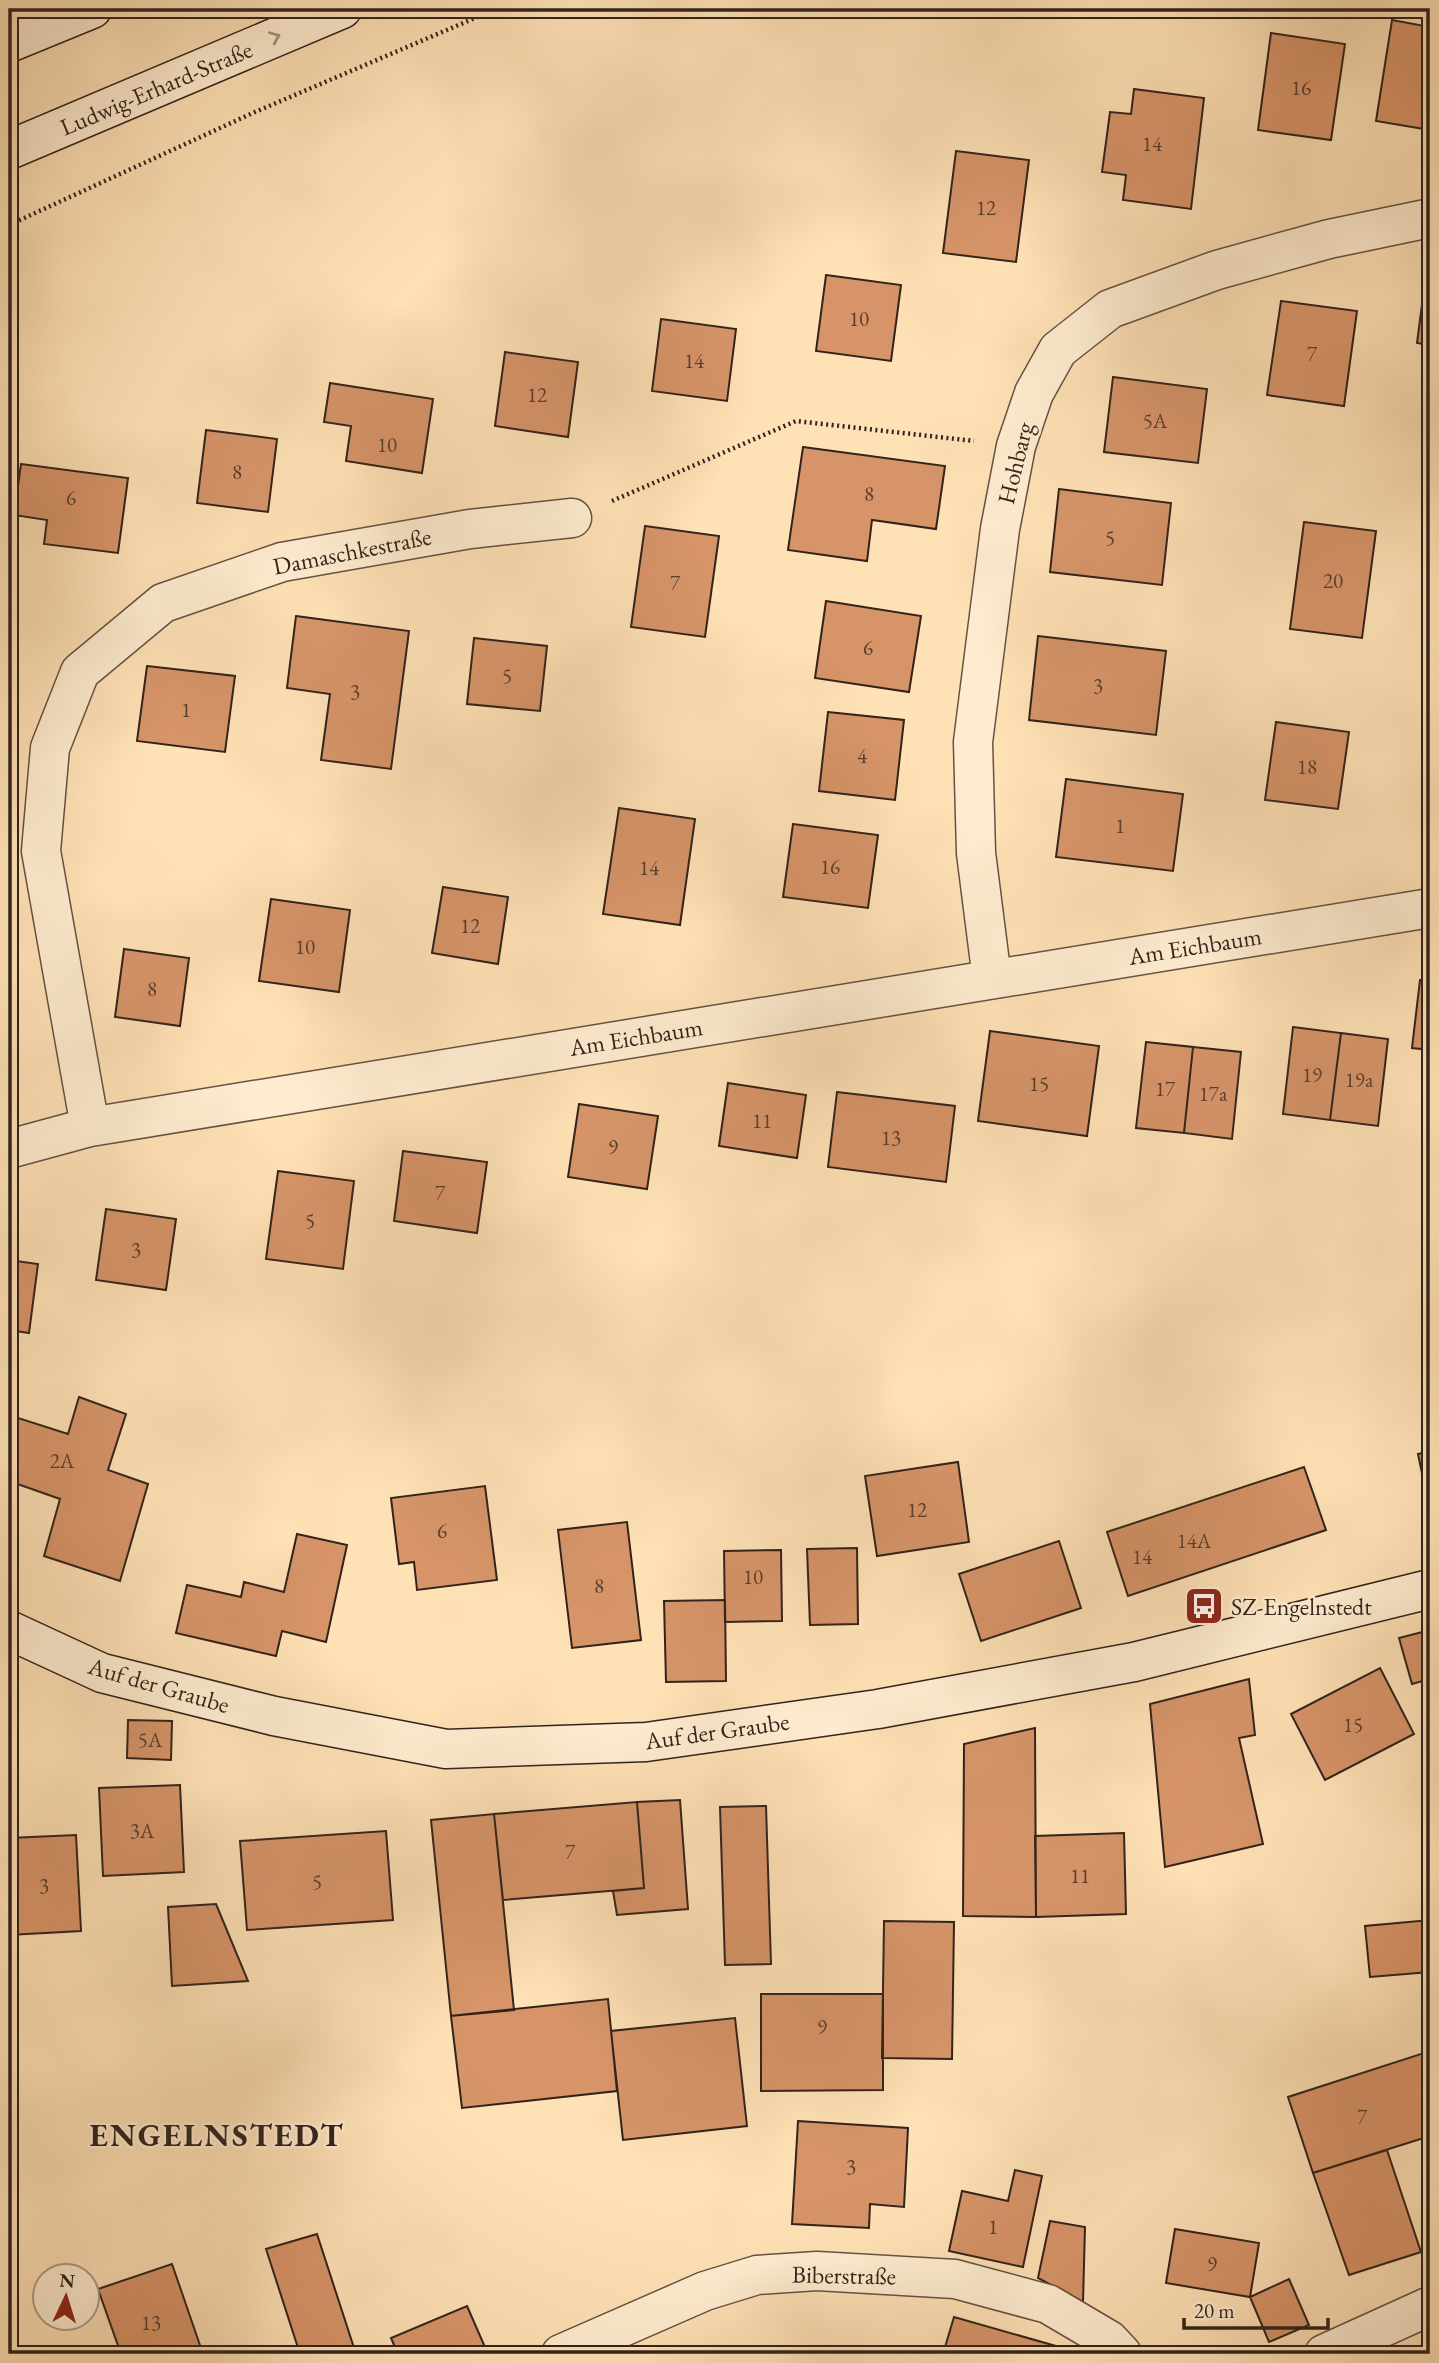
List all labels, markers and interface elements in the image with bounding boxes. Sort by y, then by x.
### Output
one-way arrow [268,32,280,46]
street label: Ludwig-Erhard-Straße [55,33,257,143]
house number: 16 [1291,74,1311,101]
house number: 14 [1142,130,1163,157]
house number: 12 [976,194,996,221]
house number: 10 [849,305,869,332]
house number: 7 [1307,340,1318,367]
house number: 14 [684,347,705,374]
house number: 12 [527,381,547,408]
house number: 5A [1143,407,1168,434]
street label: Hohbarg [990,418,1040,507]
house number: 10 [377,431,397,458]
house number: 8 [232,458,242,485]
house number: 8 [864,480,874,507]
house number: 6 [66,484,76,511]
street label: Damaschkestraße [270,520,434,582]
house number: 5 [1105,524,1115,551]
house number: 20 [1323,567,1343,594]
house number: 7 [670,569,681,596]
house number: 6 [863,634,873,661]
house number: 5 [502,662,512,689]
house number: 3 [1093,672,1103,699]
house number: 3 [350,678,360,705]
house number: 1 [181,696,191,723]
house number: 4 [857,742,868,769]
house number: 18 [1297,753,1317,780]
house number: 1 [1115,812,1125,839]
house number: 16 [820,853,840,880]
house number: 14 [639,854,660,881]
house number: 12 [460,912,480,939]
street label: Am Eichbaum [1125,920,1264,972]
house number: 10 [295,933,315,960]
house number: 8 [147,975,157,1002]
street label: Am Eichbaum [566,1011,705,1063]
house number: 19 [1302,1061,1322,1088]
house number: 19a [1345,1066,1374,1093]
house number: 15 [1029,1070,1049,1097]
house number: 17 [1155,1075,1176,1102]
house number: 17a [1199,1080,1228,1107]
house number: 11 [752,1107,772,1134]
house number: 13 [881,1124,901,1151]
house number: 9 [608,1133,618,1160]
house number: 7 [435,1179,446,1206]
house number: 5 [305,1207,315,1234]
house number: 3 [131,1236,141,1263]
house number: 2A [50,1447,75,1474]
house number: 12 [907,1496,927,1523]
house number: 6 [437,1517,447,1544]
house number: 14A [1177,1527,1212,1554]
house number: 14 [1132,1543,1153,1570]
house number: 10 [743,1563,763,1590]
house number: 8 [594,1572,604,1599]
bus stop icon: SZ-Engelnstedt [1183,1585,1225,1627]
place label: SZ-Engelnstedt [1231,1591,1372,1622]
street label: Auf der Graube [84,1650,233,1720]
street label: Auf der Graube [642,1706,791,1757]
house number: 15 [1343,1711,1363,1738]
house number: 5A [138,1726,163,1753]
house number: 3A [130,1817,155,1844]
house number: 7 [565,1838,576,1865]
house number: 11 [1070,1862,1090,1889]
house number: 5 [312,1868,322,1895]
house number: 3 [39,1872,49,1899]
house number: 9 [817,2013,827,2040]
house number: 7 [1357,2103,1368,2130]
district label: ENGELNSTEDT [90,2114,344,2156]
house number: 3 [846,2153,856,2180]
house number: 1 [988,2213,998,2240]
house number: 9 [1207,2250,1217,2277]
street label: Biberstraße [792,2259,896,2291]
north arrow [32,2262,102,2332]
text: N [59,2268,76,2294]
scale bar [1184,2286,1327,2330]
text: 20 m [1194,2297,1235,2324]
house number: 13 [141,2309,161,2336]

